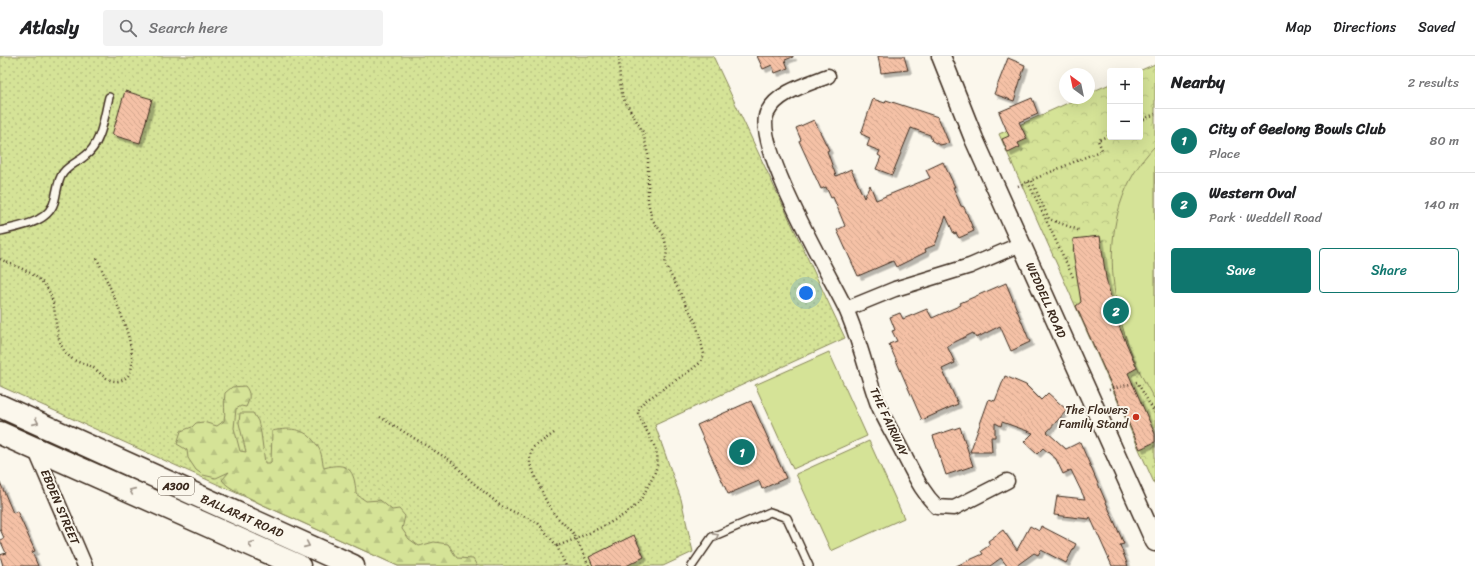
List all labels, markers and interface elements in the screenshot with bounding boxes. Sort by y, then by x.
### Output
search box [103,10,383,46]
text: Atlasly [20,11,79,44]
text: Search here [149,15,228,41]
text: Map [1285,15,1311,40]
text: Directions [1333,15,1396,40]
text: Saved [1418,15,1455,40]
icon: search [117,17,139,39]
text: Nearby [1171,67,1225,97]
north arrow [1059,68,1095,104]
map controls [1107,68,1143,140]
button: + [1107,68,1143,104]
text: 2 results [1408,71,1459,94]
button: − [1107,104,1143,140]
text: City of Geelong Bowls Club [1209,116,1386,142]
text: 1 [1181,129,1187,152]
text: 80 m [1430,129,1459,152]
text: Place [1209,142,1240,165]
text: Western Oval [1209,180,1296,206]
text: 2 [1180,193,1188,216]
text: 140 m [1424,193,1459,216]
text: Park · Weddell Road [1209,206,1321,229]
button: Save [1171,248,1311,293]
button: Share [1319,248,1459,293]
street label: WEDDELL ROAD [1019,258,1073,342]
your location [796,283,816,303]
pin: 2 [1103,296,1129,326]
street label: THE FAIRWAY [863,384,915,461]
place label: The Flowers Family Stand [1059,399,1129,435]
marker: The Flowers Family Stand [1131,412,1141,422]
one-way arrow [31,417,39,425]
pin: 1 [729,437,755,467]
street label: EBDEN STREET [34,466,86,550]
road number: A300 [158,477,194,495]
one-way arrow [129,488,137,496]
street label: BALLARAT ROAD [197,488,288,544]
one-way arrow [712,534,719,541]
one-way arrow [303,540,310,548]
one-way arrow [248,541,255,549]

